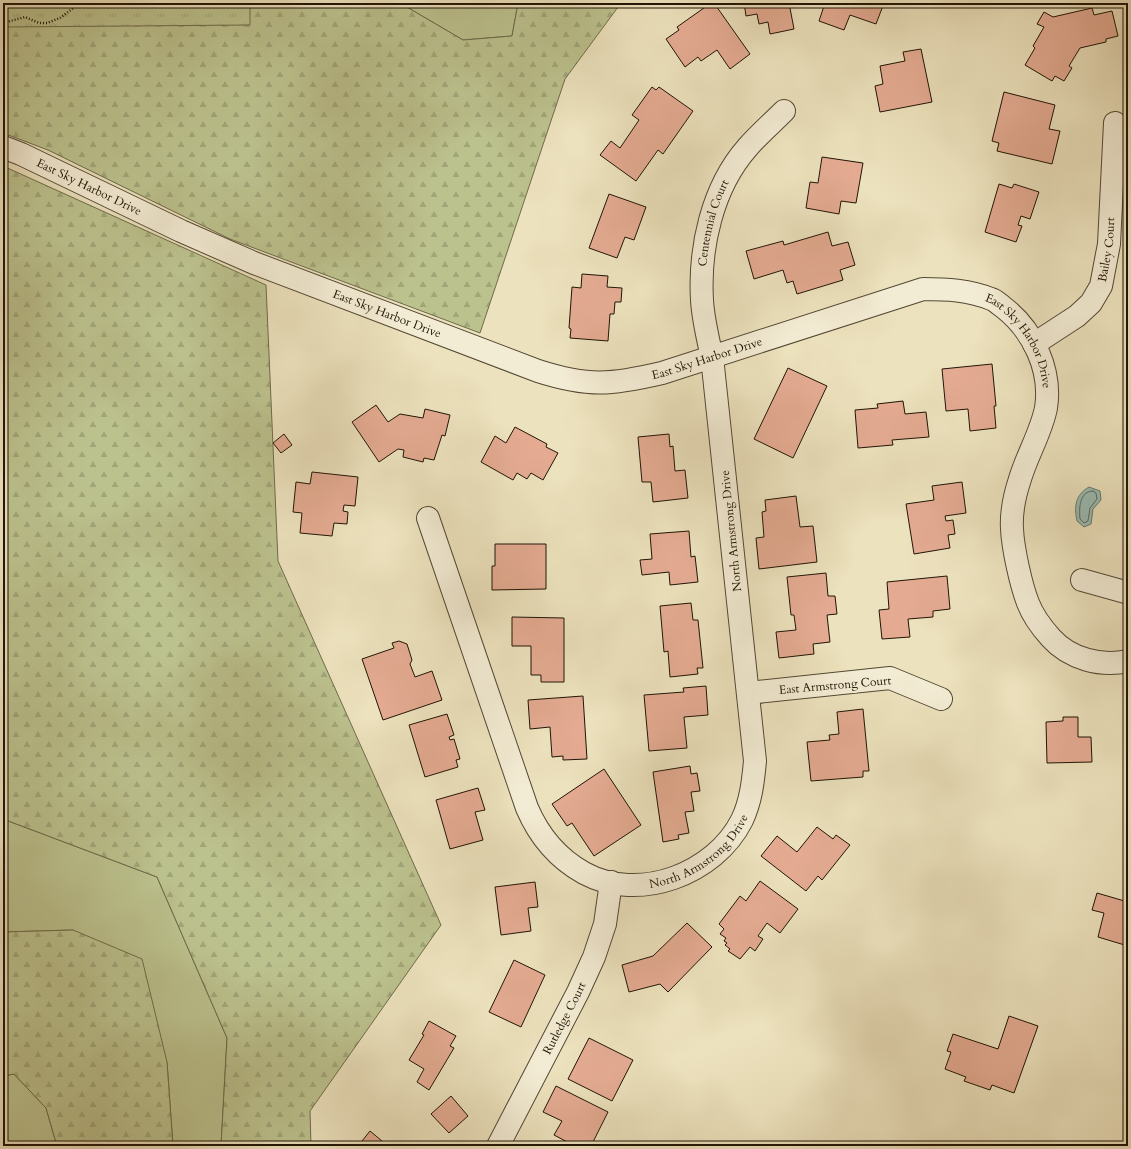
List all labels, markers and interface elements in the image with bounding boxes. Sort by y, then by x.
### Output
street label: East Sky Harbor Drive [34,155,144,219]
street label: Centennial Court [694,177,733,267]
street label: Bailey Court [1094,217,1118,283]
street label: East Sky Harbor Drive [331,286,444,342]
street label: East Sky Harbor Drive [983,290,1055,389]
street label: East Sky Harbor Drive [650,333,764,383]
street label: North Armstrong Drive [717,469,745,593]
street label: East Armstrong Court [778,672,892,698]
street label: North Armstrong Drive [648,812,752,892]
street label: Rutledge Court [539,979,590,1057]

